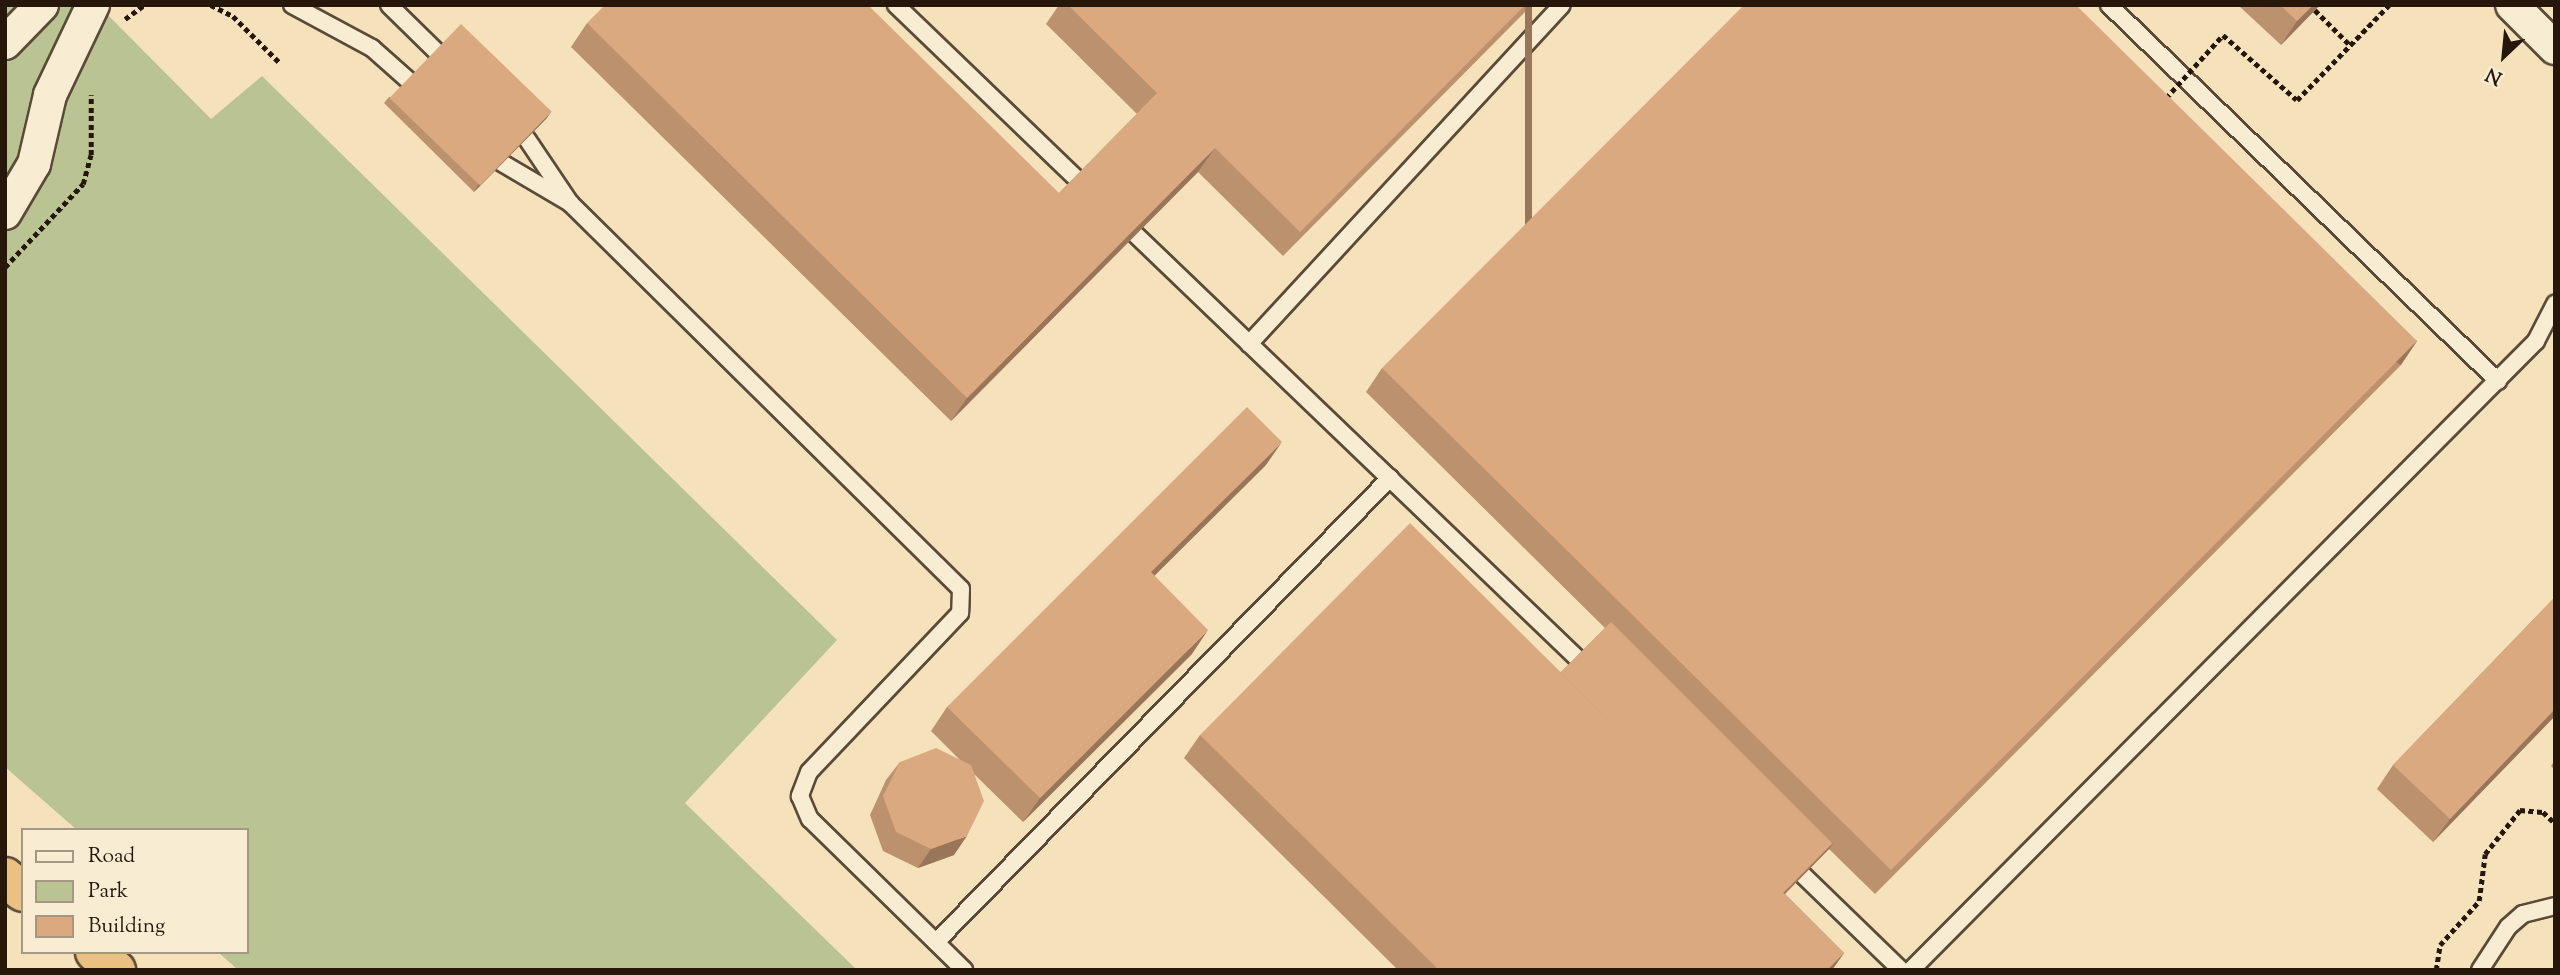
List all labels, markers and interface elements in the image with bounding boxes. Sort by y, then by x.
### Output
north arrow [2469,21,2539,91]
text: N [2482,60,2507,91]
legend [21,828,248,954]
text: Road [88,842,135,872]
text: Park [88,877,128,907]
text: Building [88,912,165,942]

